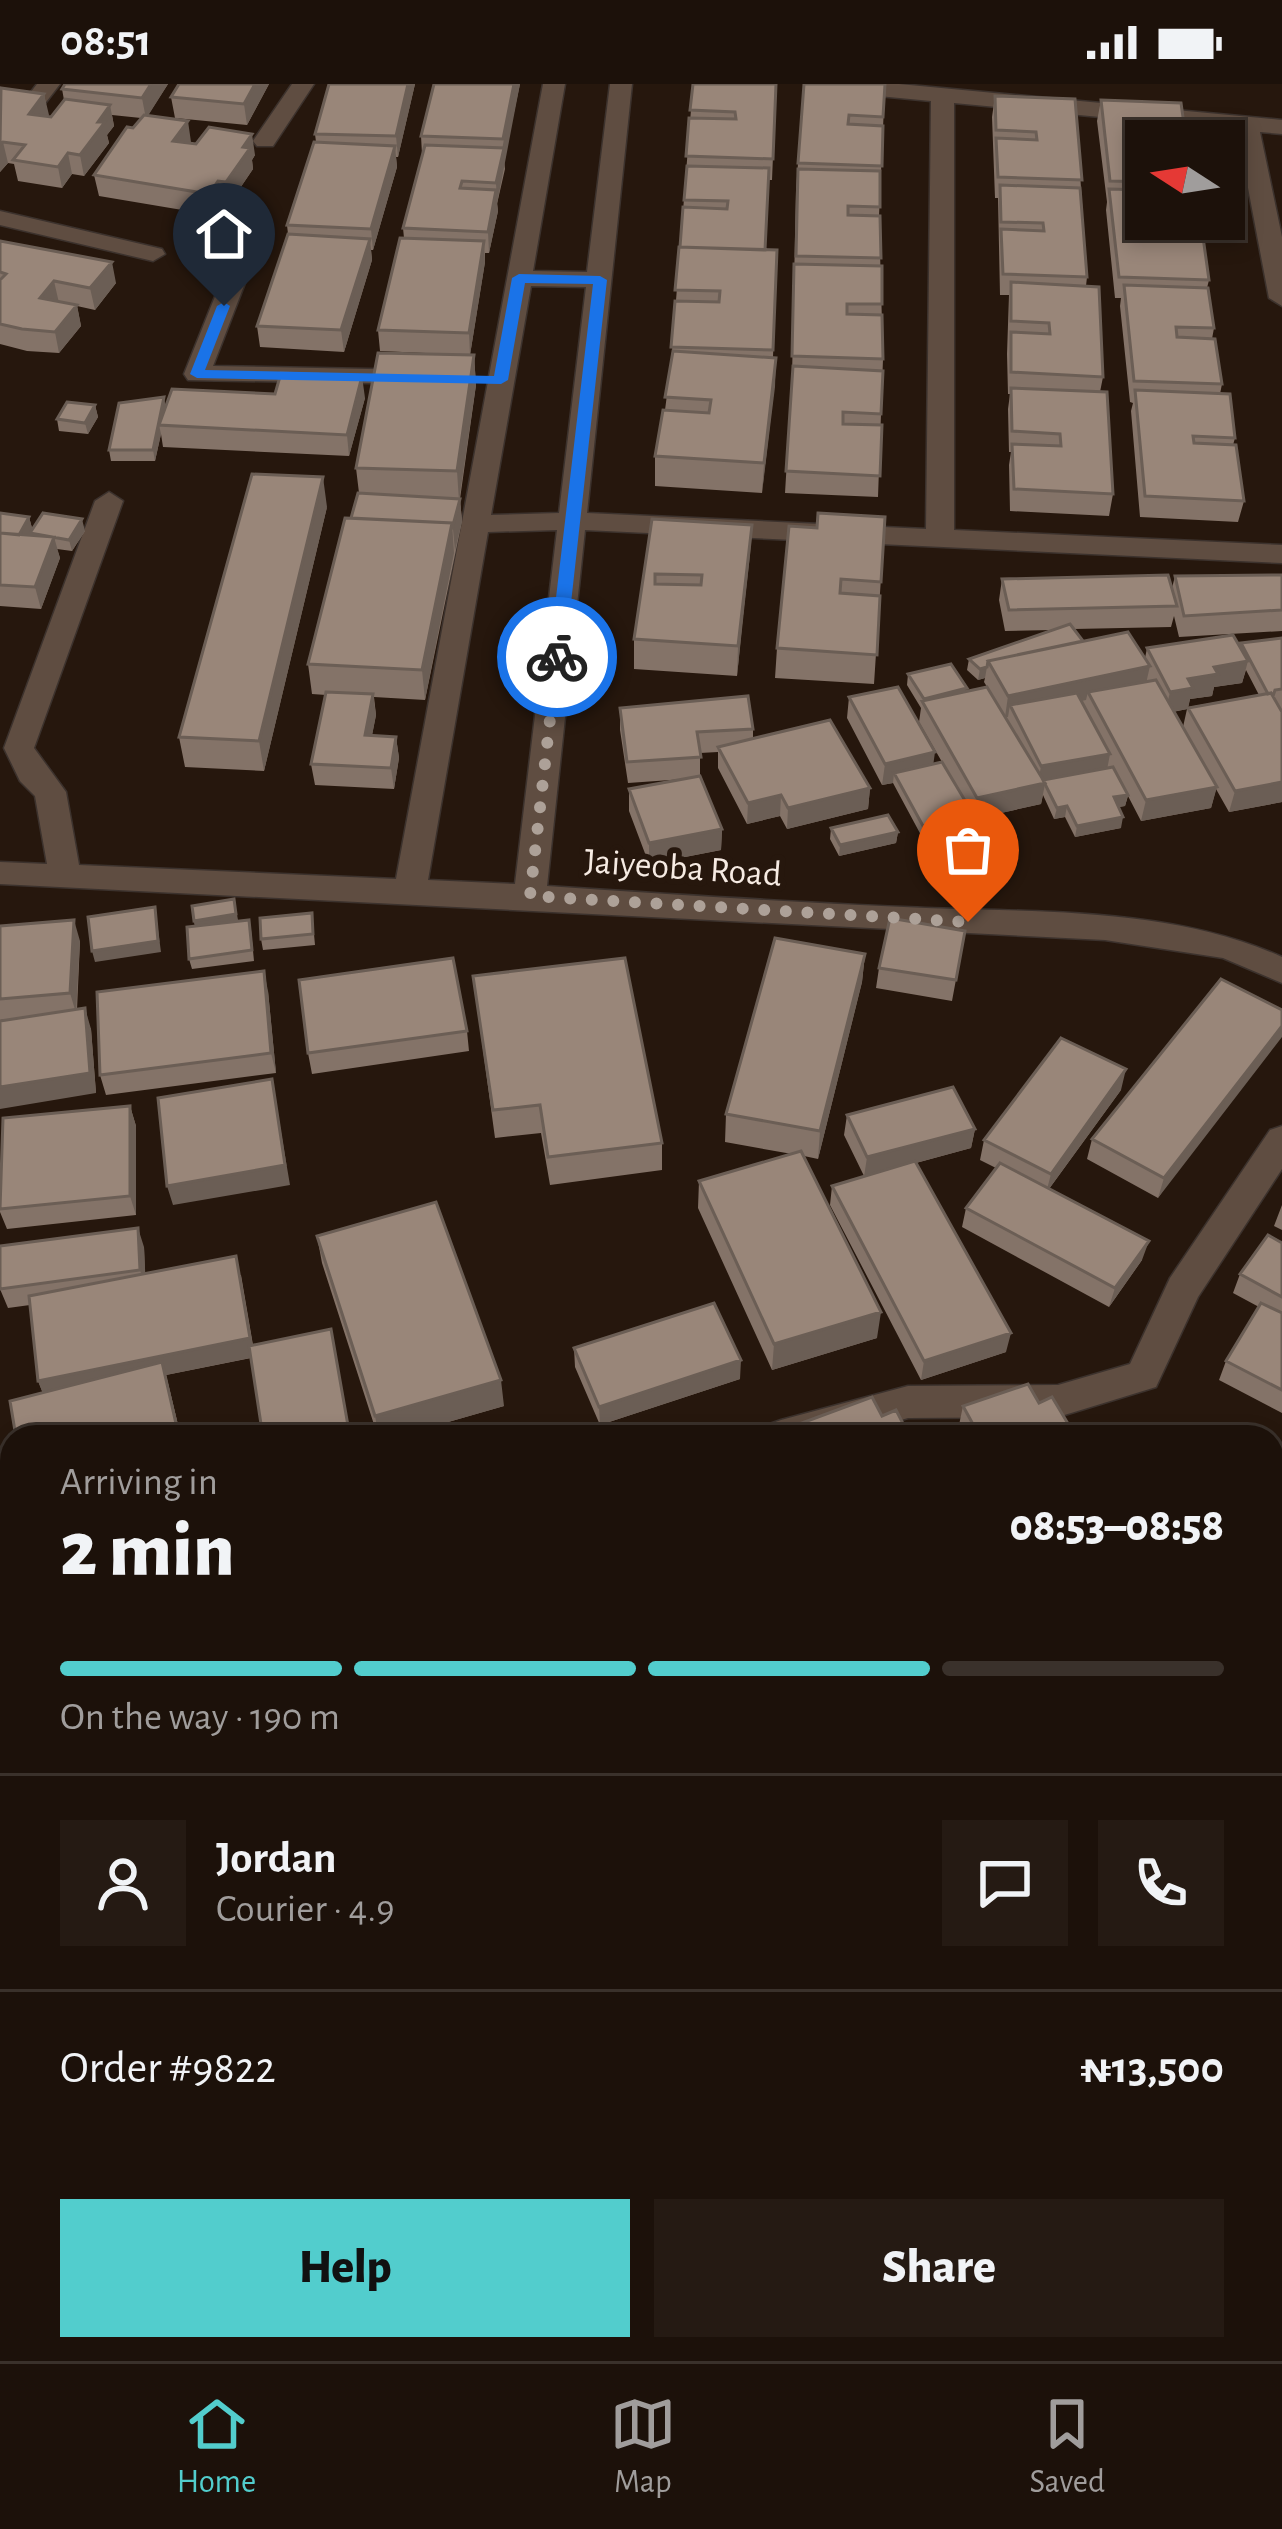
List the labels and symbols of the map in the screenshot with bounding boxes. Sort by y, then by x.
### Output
north arrow [1125,120,1245,240]
pin [173,183,275,306]
courier [497,597,617,717]
pin [917,799,1019,922]
street label: Jaiyeoba Road [583,843,783,893]

